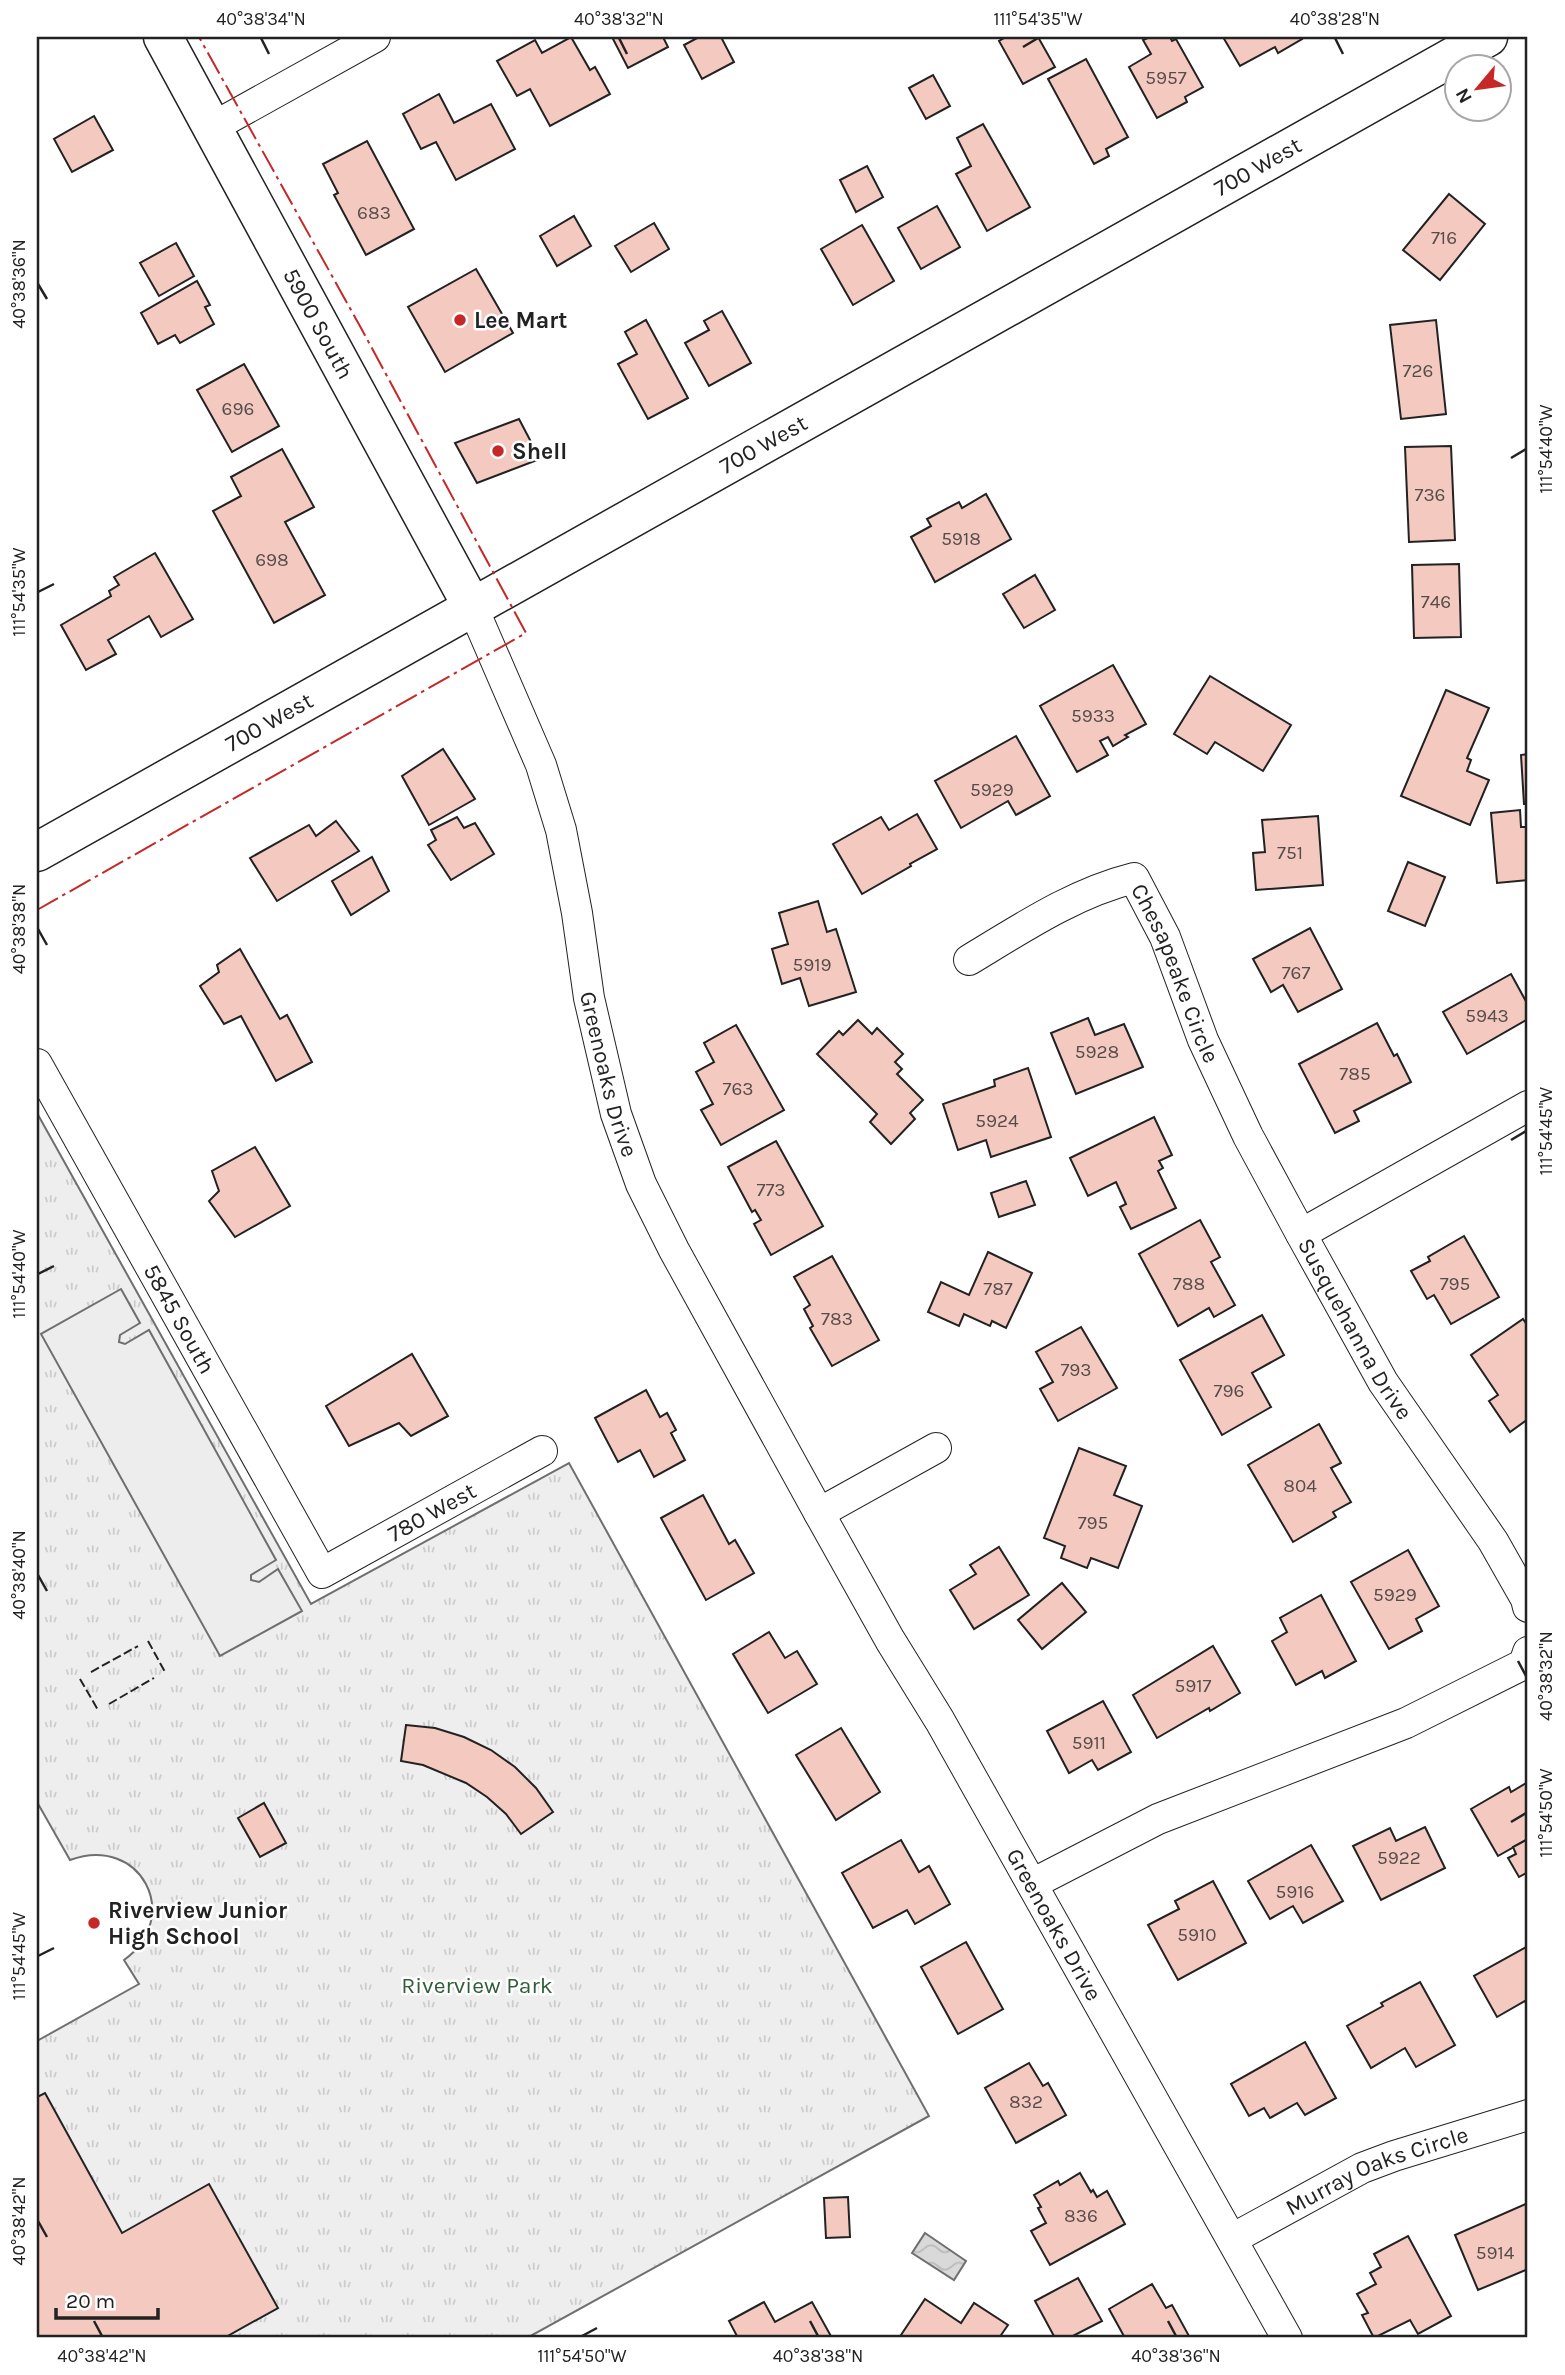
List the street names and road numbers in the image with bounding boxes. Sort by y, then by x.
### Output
street label: 700 West [1209,131,1307,202]
street label: 5900 South [277,264,359,384]
street label: 700 West [715,409,812,480]
street label: 700 West [221,687,318,757]
street label: Chesapeake Circle [1125,879,1225,1067]
street label: Greenoaks Drive [574,989,643,1161]
street label: Susquehanna Drive [1292,1233,1418,1425]
street label: 5845 South [138,1259,221,1379]
street label: 780 West [383,1477,481,1548]
street label: Greenoaks Drive [1000,1844,1107,2005]
street label: Murray Oaks Circle [1281,2121,1472,2221]

